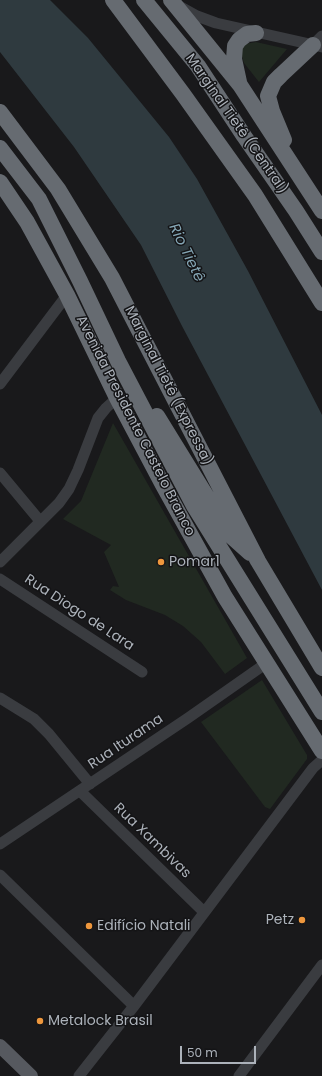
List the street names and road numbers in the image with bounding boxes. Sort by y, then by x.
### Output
street label: Marginal Tietê (Central) [181,51,291,197]
street label: Marginal Tietê (Expressa) [120,304,216,468]
street label: Avenida Presidente Castelo Branco [72,313,198,539]
street label: Rua Diogo de Lara [21,571,137,655]
street label: Rua Iturama [85,711,167,773]
street label: Rua Xambivas [110,800,194,882]

